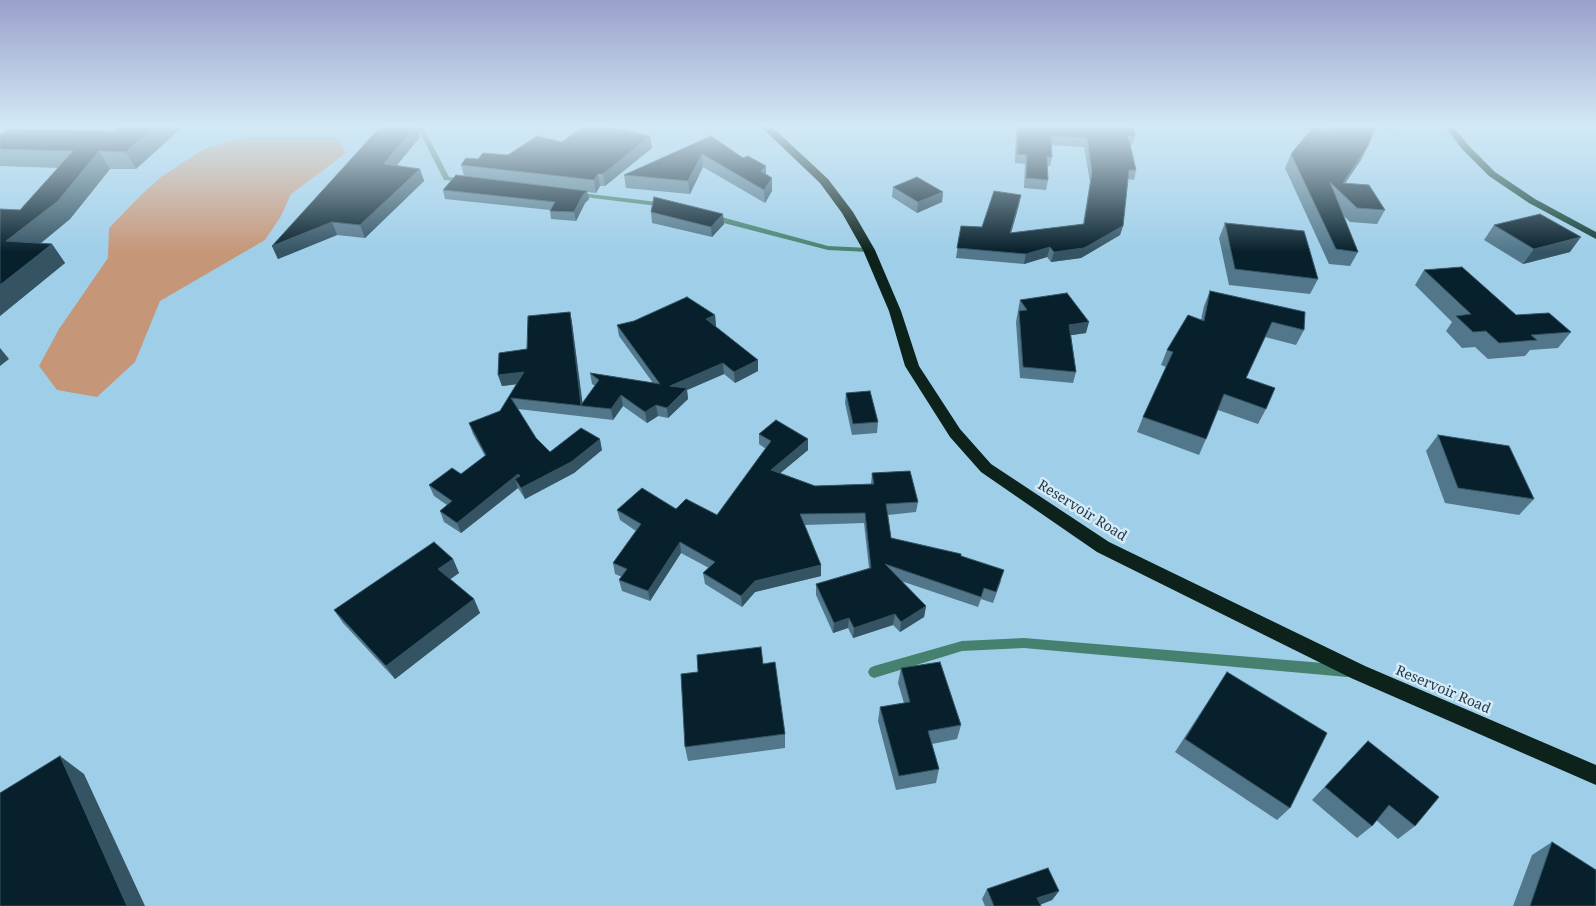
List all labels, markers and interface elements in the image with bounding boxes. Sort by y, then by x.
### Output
street label: Reservoir Road [1034,477,1130,545]
street label: Reservoir Road [1393,662,1493,718]

